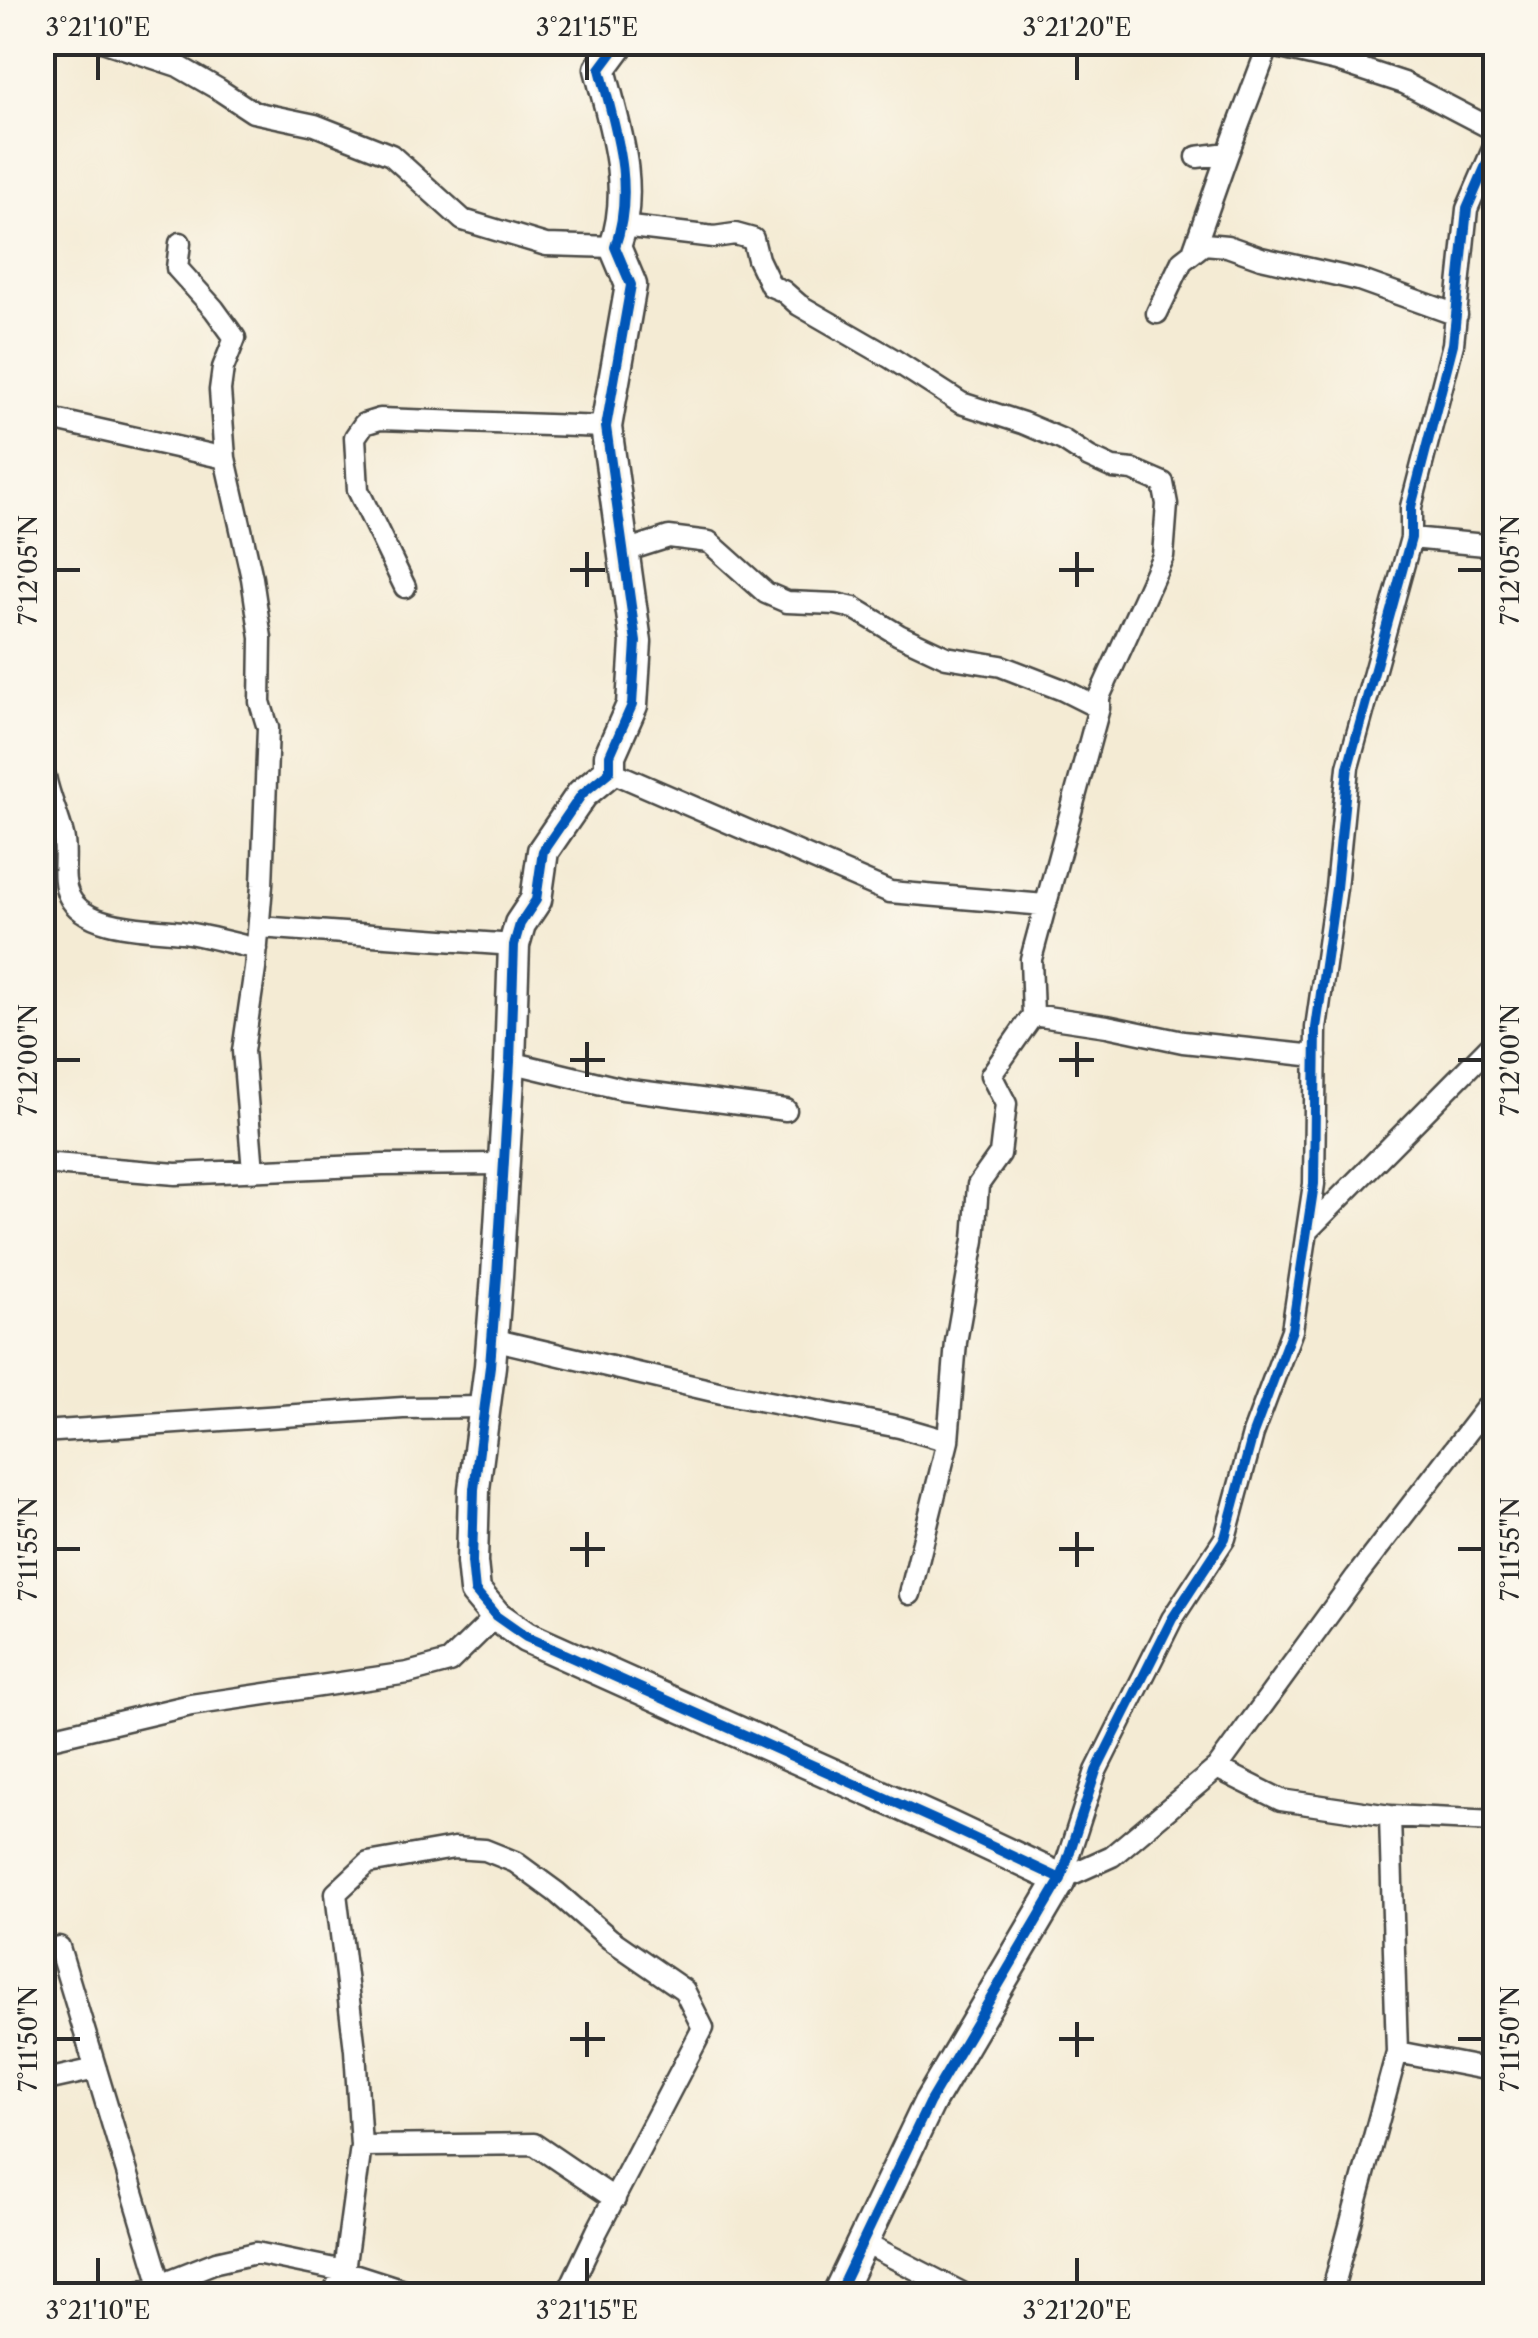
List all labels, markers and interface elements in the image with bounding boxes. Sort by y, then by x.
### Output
text: 3°21'10"E [46,12,150,43]
text: 3°21'15"E [536,12,638,43]
text: 3°21'20"E [1023,12,1131,43]
text: 7°12'05"N [13,515,44,625]
text: 7°12'05"N [1495,515,1526,625]
text: 7°12'00"N [13,1004,44,1116]
text: 7°12'00"N [1495,1004,1526,1116]
text: 7°11'55"N [13,1497,44,1601]
text: 7°11'55"N [1495,1497,1526,1601]
text: 7°11'50"N [13,1986,44,2092]
text: 7°11'50"N [1495,1986,1526,2092]
text: 3°21'10"E [46,2295,150,2326]
text: 3°21'15"E [536,2295,638,2326]
text: 3°21'20"E [1023,2295,1131,2326]

